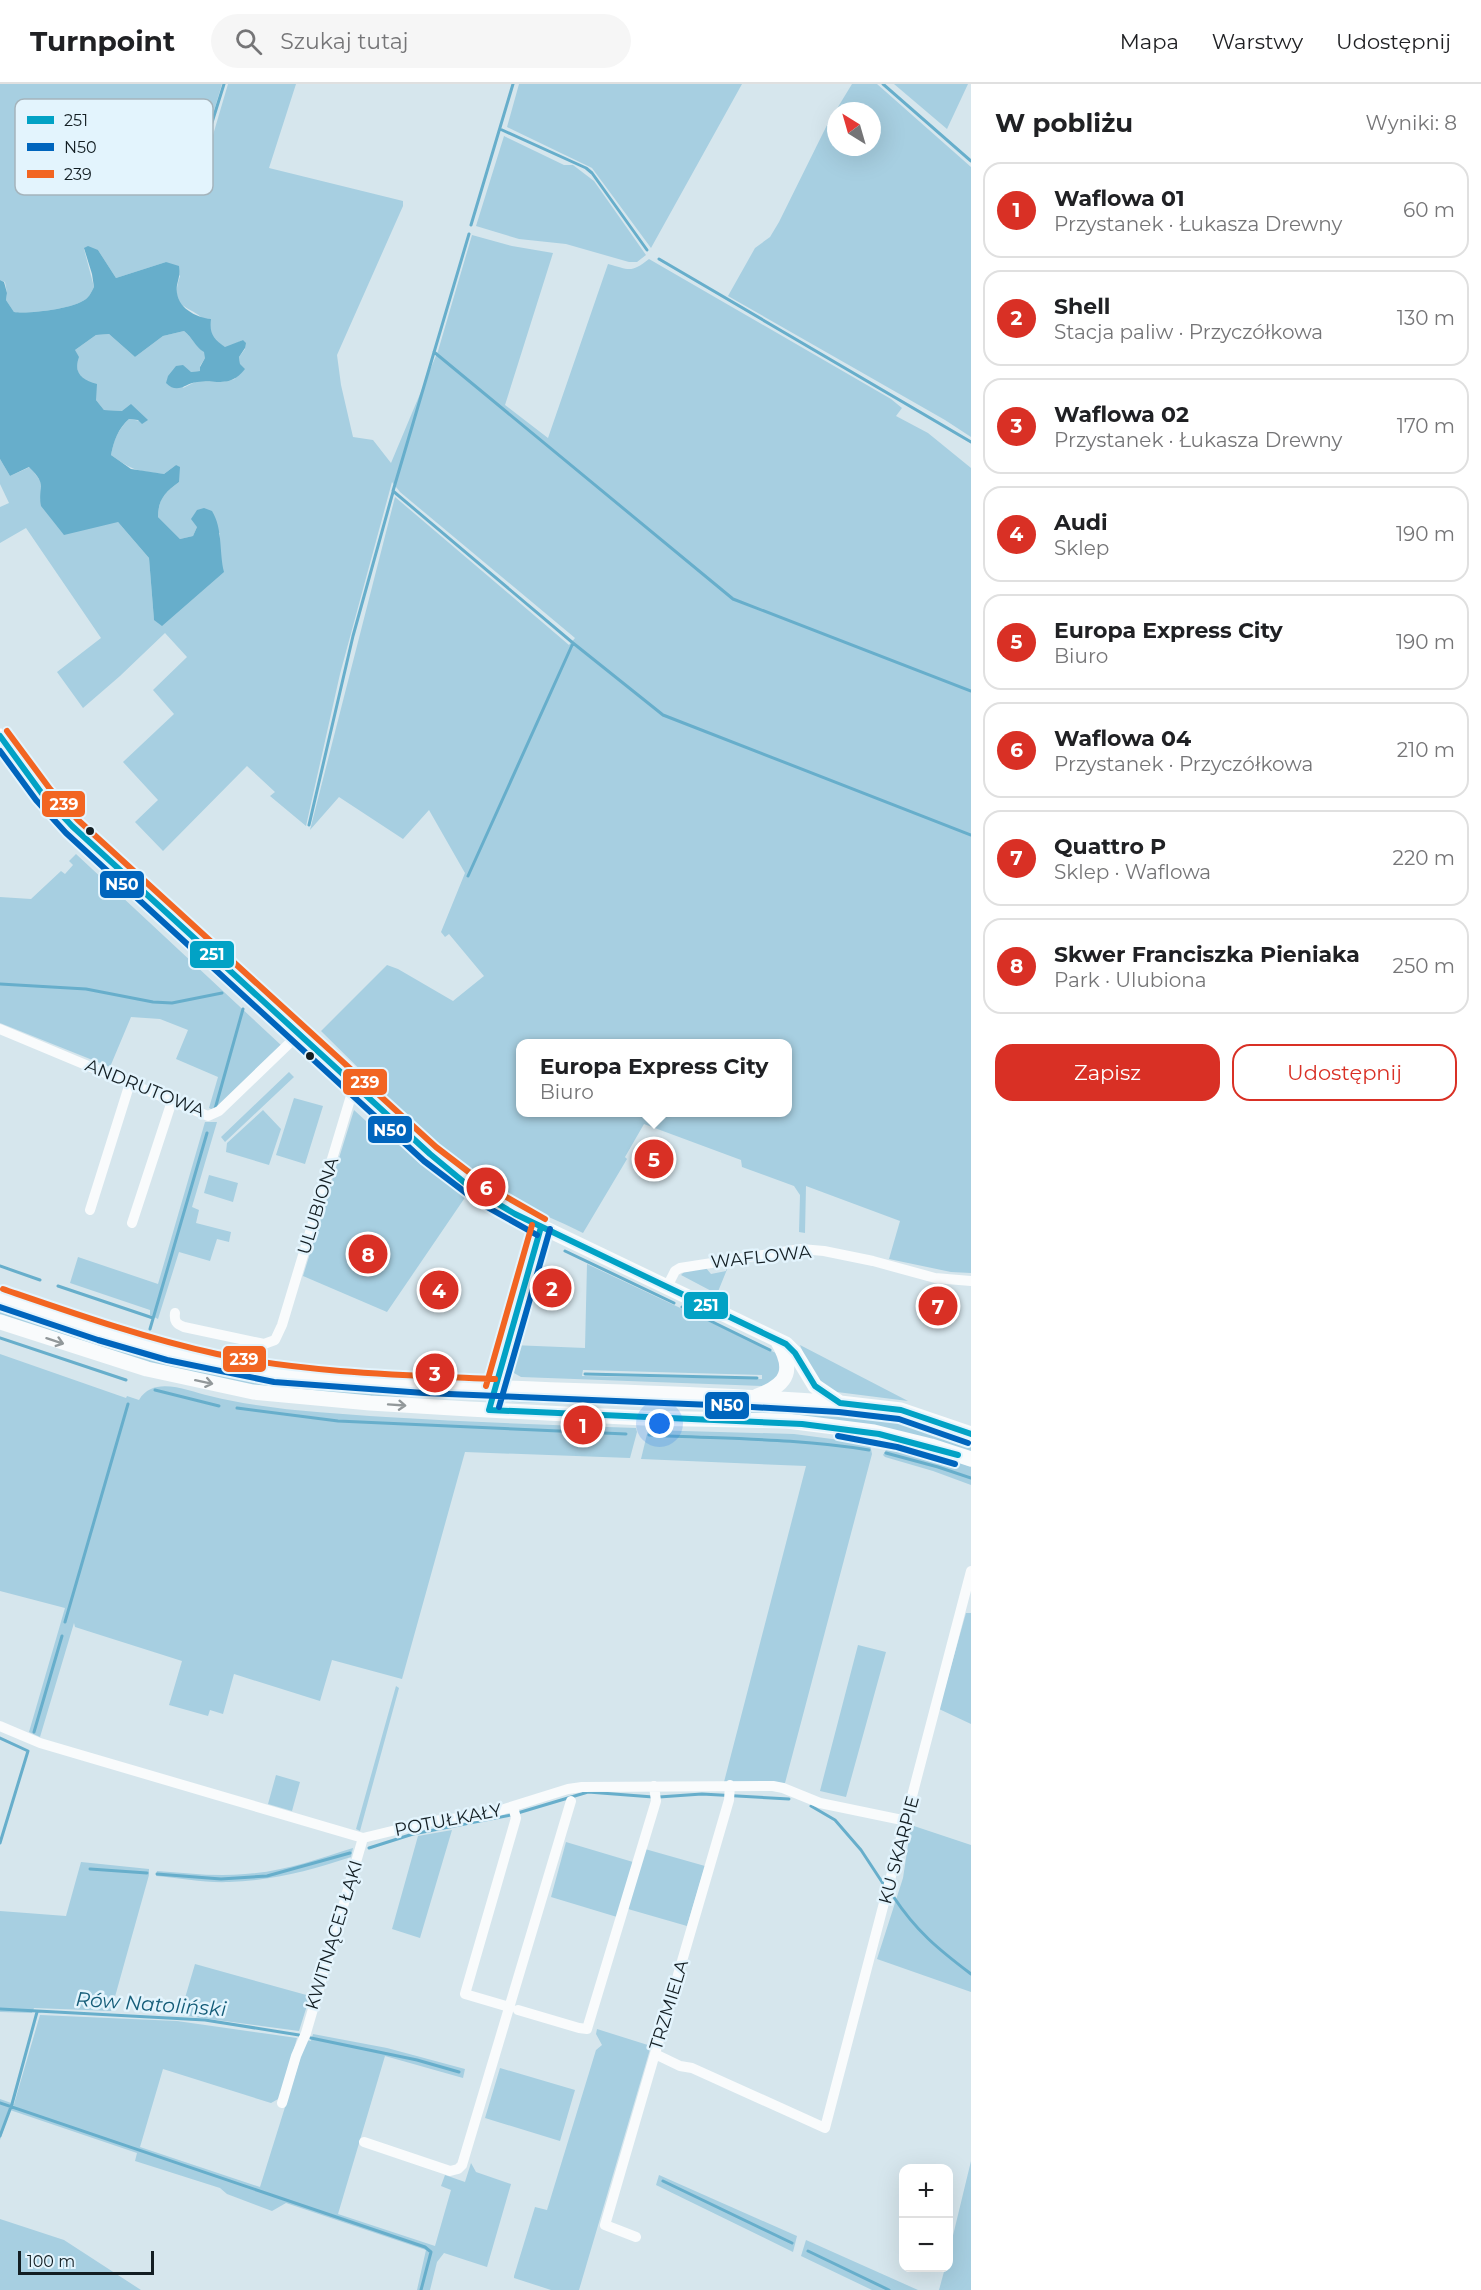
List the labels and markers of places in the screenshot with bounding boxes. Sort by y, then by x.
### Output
unlabelled marker [84,825,96,837]
unlabelled marker [304,1050,316,1062]
pin: 5 [634,1136,674,1182]
pin: 6 [466,1164,506,1210]
pin: 8 [348,1232,388,1276]
pin: 2 [532,1266,572,1310]
pin: 4 [420,1268,458,1312]
pin: 7 [918,1284,958,1328]
pin: 3 [416,1350,454,1396]
pin: 1 [564,1402,602,1448]

